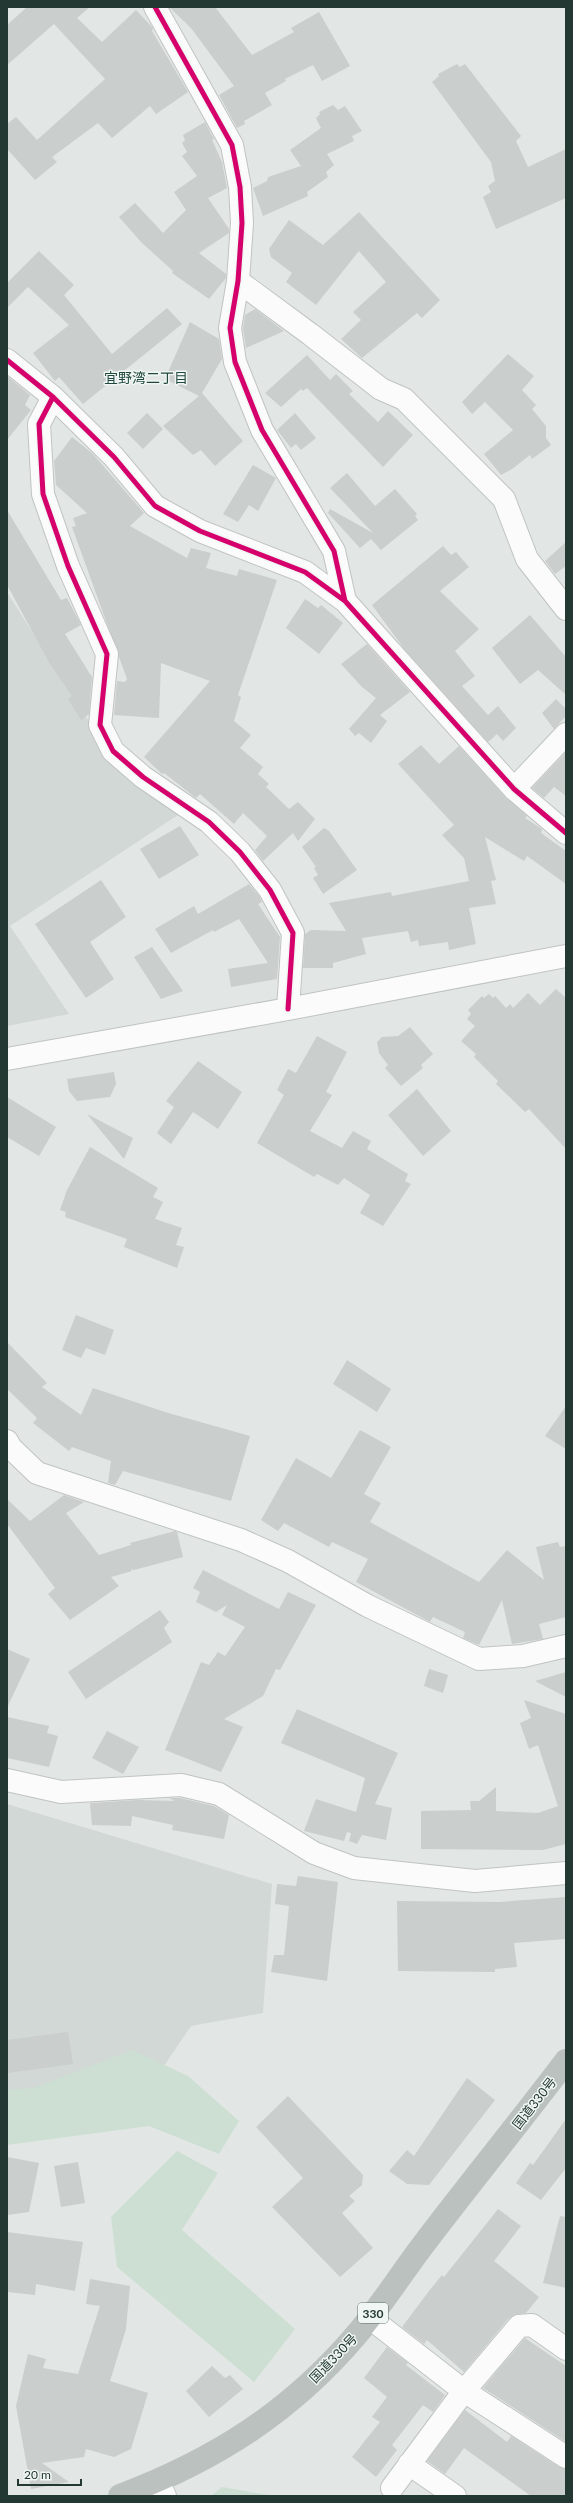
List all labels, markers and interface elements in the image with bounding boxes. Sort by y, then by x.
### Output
district label: 宜野湾二丁目 [104,369,188,386]
street label: 国道330号 [509,2074,559,2132]
road number: 330 [358,2303,388,2323]
street label: 国道330号 [306,2330,360,2386]
scale bar [18,2461,81,2487]
text: 20 m [24,2467,51,2482]

